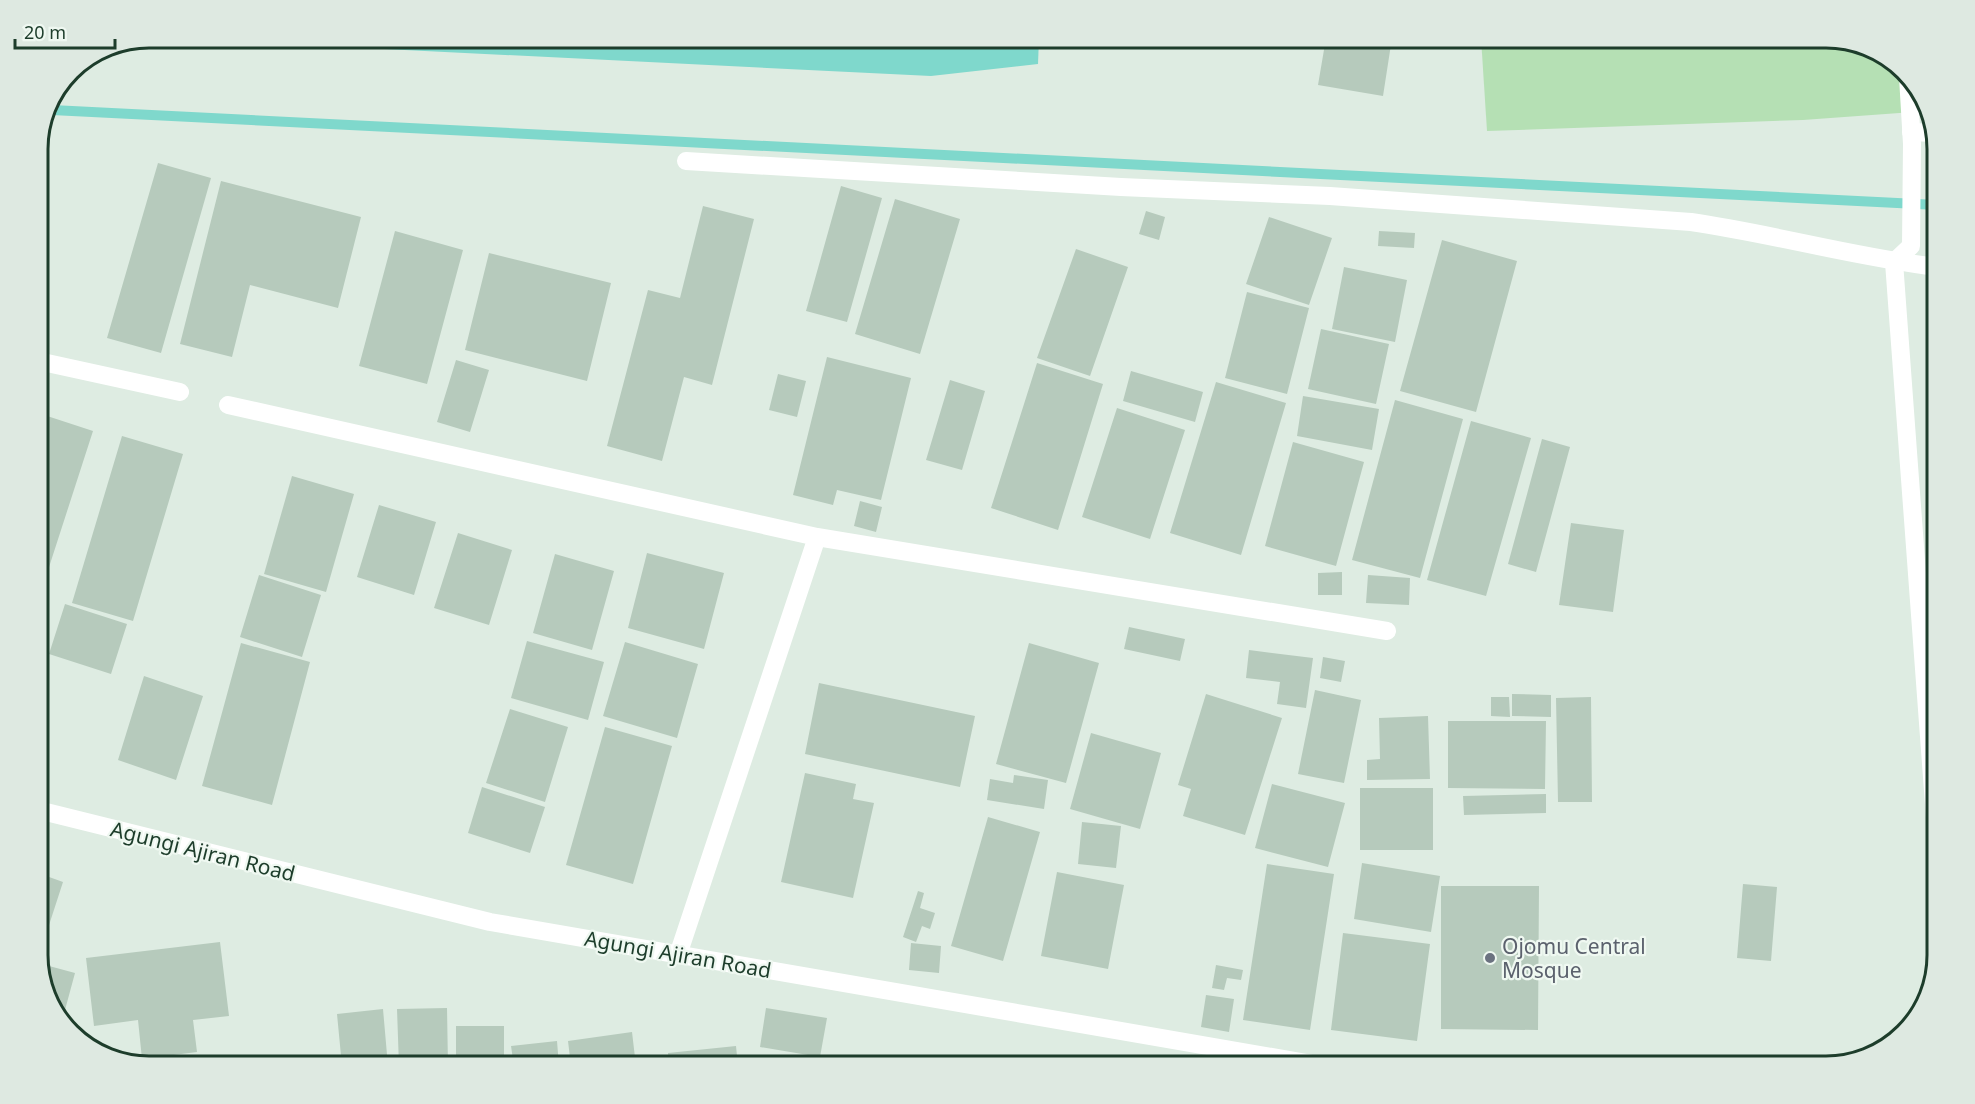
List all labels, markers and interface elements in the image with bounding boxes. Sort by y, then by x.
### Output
scale bar [15,12,116,50]
text: 20 m [24,20,66,44]
street label: Agungi Ajiran Road [108,815,298,887]
street label: Agungi Ajiran Road [582,924,774,984]
place label: Ojomu Central Mosque [1502,932,1646,984]
marker: Ojomu Central Mosque [1483,951,1497,965]

